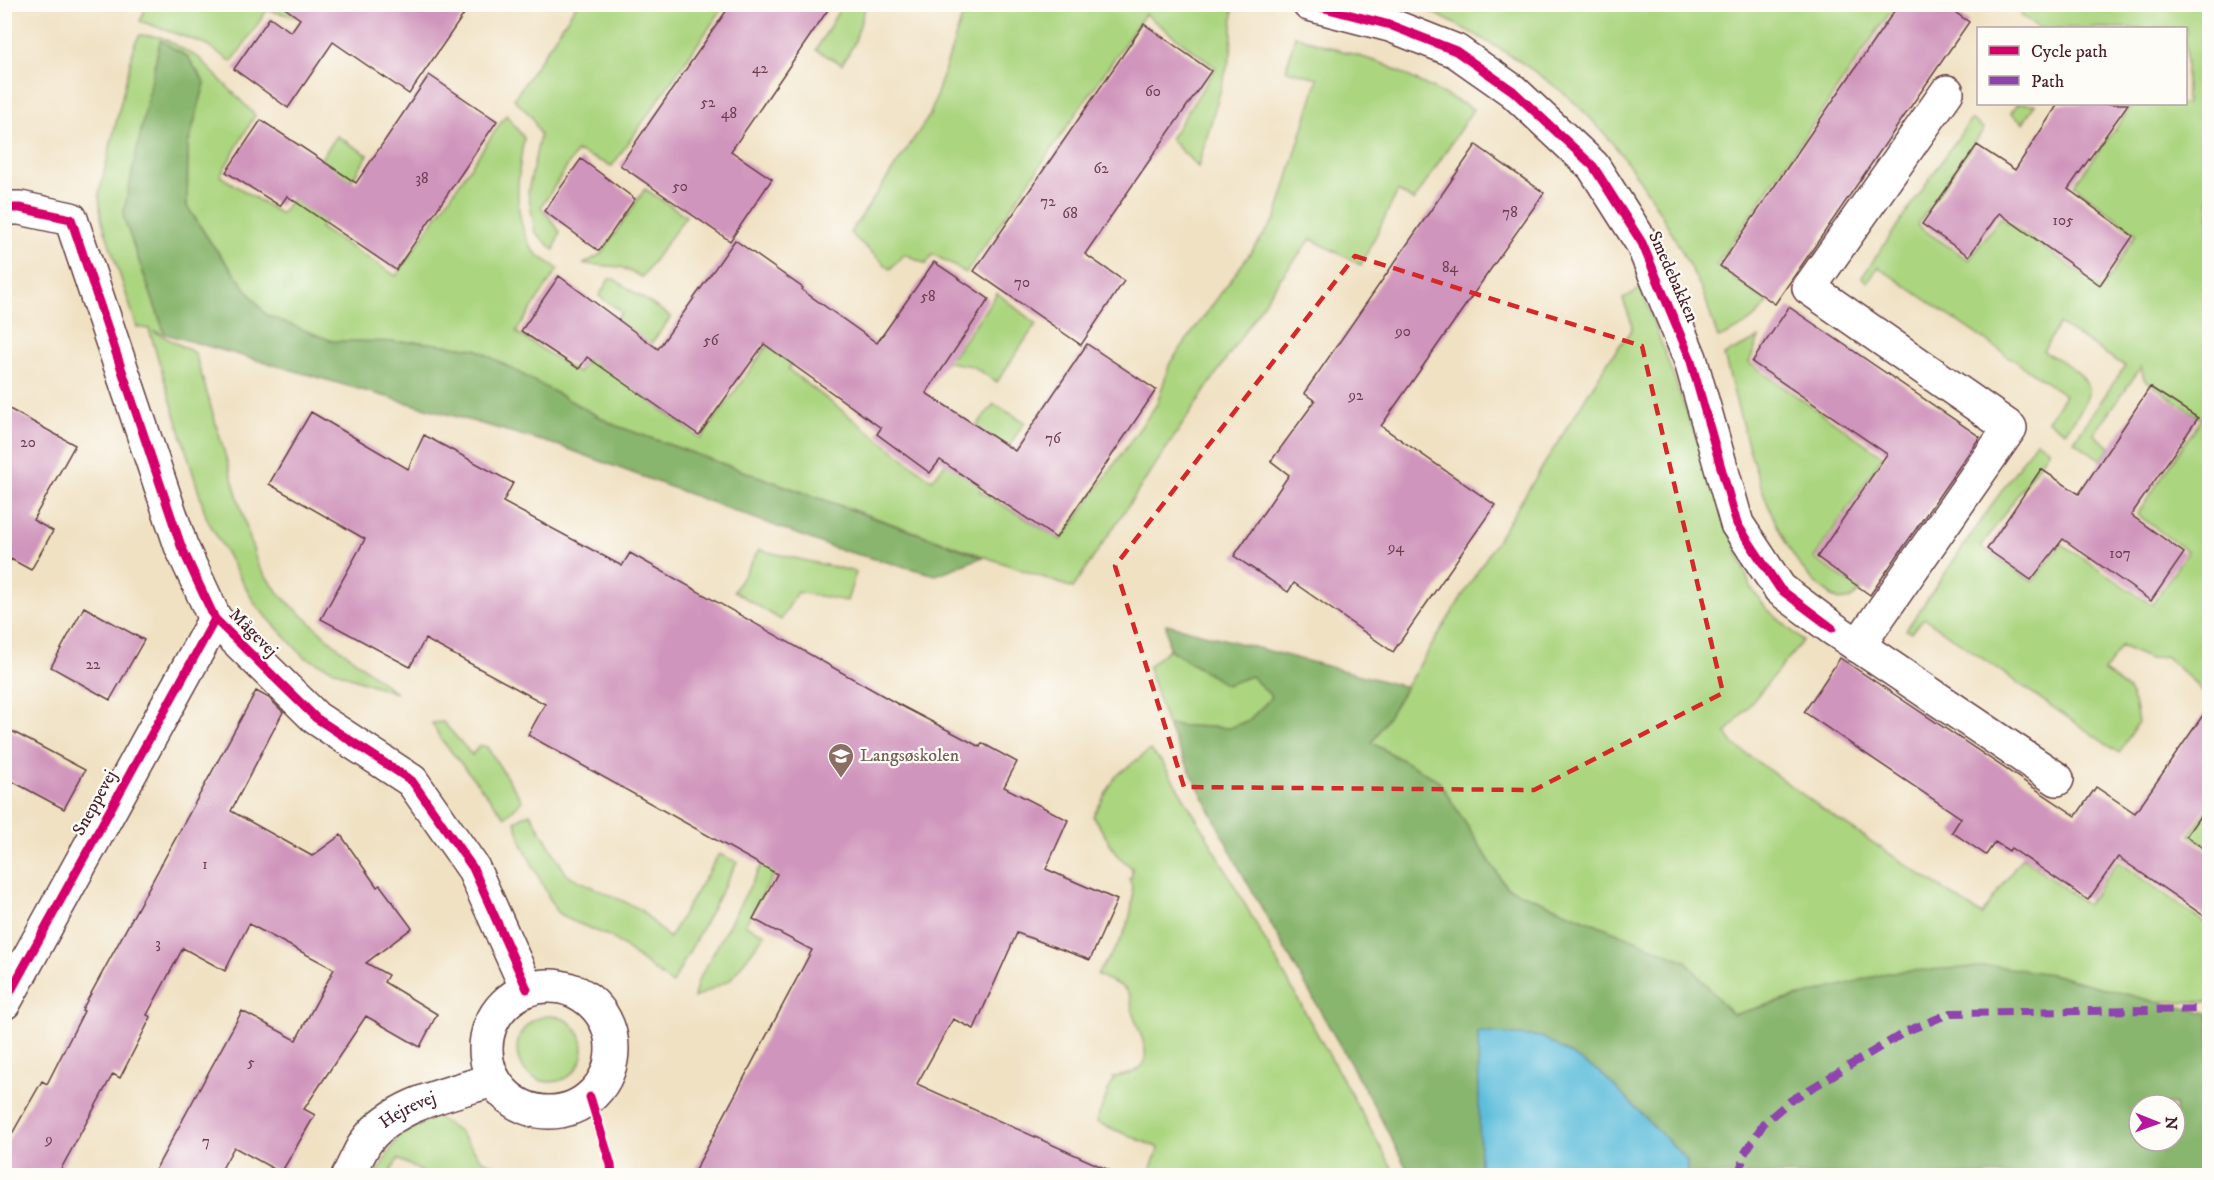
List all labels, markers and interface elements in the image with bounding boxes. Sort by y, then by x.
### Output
legend [1977,27,2187,105]
text: Cycle path [2031,41,2108,63]
house number: 42 [752,59,769,78]
text: Path [2031,71,2065,93]
house number: 60 [1145,82,1161,101]
house number: 52 [701,93,716,112]
house number: 48 [721,104,737,123]
house number: 62 [1093,159,1109,178]
house number: 38 [415,169,429,188]
house number: 50 [672,177,688,196]
house number: 72 [1040,192,1056,211]
house number: 78 [1502,203,1518,222]
house number: 68 [1062,204,1078,223]
house number: 105 [2053,211,2074,230]
street label: Smedebakken [1643,228,1703,327]
house number: 84 [1442,258,1458,277]
house number: 70 [1014,273,1030,292]
house number: 58 [921,287,935,306]
house number: 90 [1394,322,1411,341]
house number: 56 [703,331,720,350]
house number: 92 [1348,386,1364,405]
house number: 76 [1045,429,1062,448]
house number: 20 [20,433,36,452]
house number: 94 [1387,538,1404,557]
house number: 107 [2109,544,2131,563]
street label: Mågevej [224,604,282,662]
house number: 22 [86,655,101,674]
school or university icon: Langsøskolen [826,741,856,779]
place label: Langsøskolen [860,745,960,767]
street label: Sneppevej [68,766,122,840]
house number: 1 [202,855,208,874]
house number: 3 [155,934,161,953]
house number: 5 [247,1053,255,1072]
street label: Hejrevej [375,1087,439,1134]
north arrow [2127,1093,2187,1153]
text: N [2161,1117,2181,1130]
house number: 9 [44,1130,53,1149]
house number: 7 [202,1132,210,1151]

